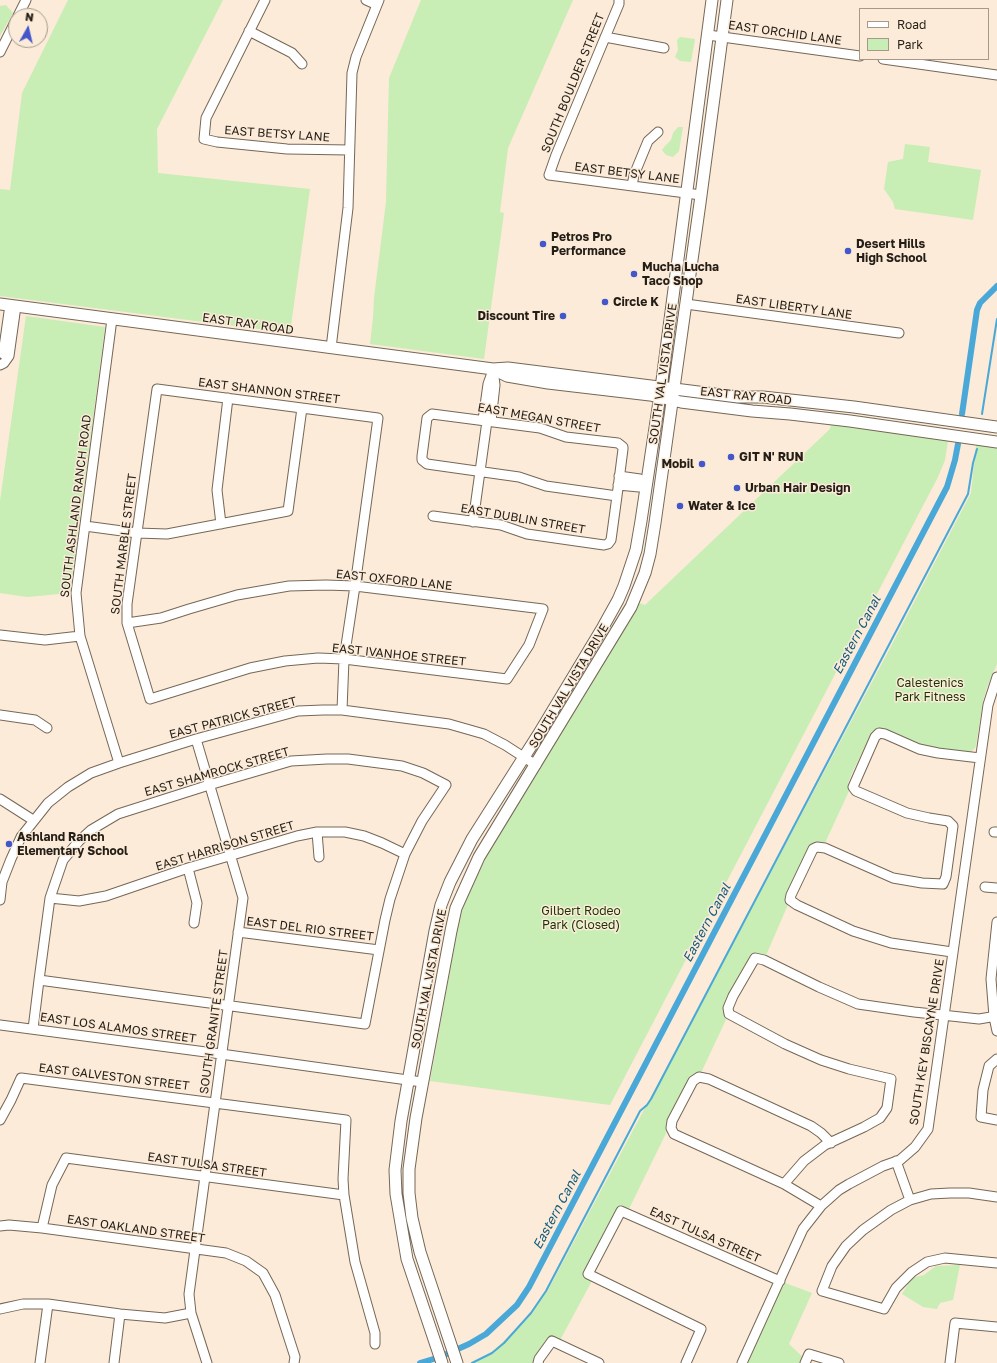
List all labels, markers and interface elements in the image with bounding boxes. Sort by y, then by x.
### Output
north arrow [8,8,48,48]
legend [859,8,989,60]
text: N [25,10,35,24]
street label: SOUTH BOULDER STREET [538,11,608,155]
text: Road [897,17,926,32]
street label: EAST ORCHID LANE [727,18,843,48]
text: Park [897,37,923,52]
street label: EAST BETSY LANE [224,123,330,145]
street label: EAST BETSY LANE [574,159,680,187]
place label: Petros Pro Performance [551,230,626,258]
place label: Desert Hills High School [856,237,927,265]
marker: Petros Pro Performance [538,239,548,249]
marker: Desert Hills High School [843,246,853,256]
place label: Mucha Lucha Taco Shop [642,260,719,288]
marker: Mucha Lucha Taco Shop [629,269,639,279]
street label: EAST LIBERTY LANE [735,292,853,322]
place label: Circle K [613,295,659,309]
marker: Circle K [600,297,610,307]
street label: SOUTH VAL VISTA DRIVE [646,303,680,445]
place label: Discount Tire [477,309,555,323]
street label: EAST RAY ROAD [201,310,295,338]
marker: Discount Tire [558,311,568,321]
street label: EAST SHANNON STREET [197,375,341,407]
street label: EAST RAY ROAD [699,384,793,408]
street label: EAST MEGAN STREET [476,400,602,436]
street label: SOUTH ASHLAND RANCH ROAD [58,414,94,598]
place label: GIT N' RUN [739,450,804,464]
marker: GIT N' RUN [726,452,736,462]
place label: Mobil [661,457,694,471]
marker: Mobil [697,459,707,469]
street label: SOUTH MARBLE STREET [108,473,140,615]
place label: Urban Hair Design [745,481,850,495]
marker: Urban Hair Design [732,483,742,493]
place label: Water & Ice [688,499,755,513]
street label: EAST DUBLIN STREET [459,501,587,537]
marker: Water & Ice [675,501,685,511]
street label: EAST OXFORD LANE [335,567,453,593]
water label: Eastern Canal [830,593,884,677]
street label: SOUTH VAL VISTA DRIVE [526,621,612,751]
street label: EAST IVANHOE STREET [331,641,467,669]
park label: Calestenics Park Fitness [894,676,966,704]
street label: EAST PATRICK STREET [168,694,298,742]
street label: EAST SHAMROCK STREET [143,744,291,800]
street label: EAST HARRISON STREET [154,818,296,874]
place label: Ashland Ranch Elementary School [17,830,128,858]
marker: Ashland Ranch Elementary School [4,839,14,849]
water label: Eastern Canal [680,881,734,965]
park label: Gilbert Rodeo Park (Closed) [541,904,621,932]
street label: SOUTH VAL VISTA DRIVE [408,908,450,1050]
street label: EAST DEL RIO STREET [246,914,374,944]
street label: SOUTH GRANITE STREET [197,949,231,1095]
street label: SOUTH KEY BISCAYNE DRIVE [907,958,947,1126]
street label: EAST LOS ALAMOS STREET [39,1010,197,1046]
street label: EAST GALVESTON STREET [38,1061,190,1093]
street label: EAST TULSA STREET [147,1150,267,1180]
water label: Eastern Canal [530,1168,584,1252]
street label: EAST TULSA STREET [647,1204,763,1266]
street label: EAST OAKLAND STREET [66,1212,206,1246]

